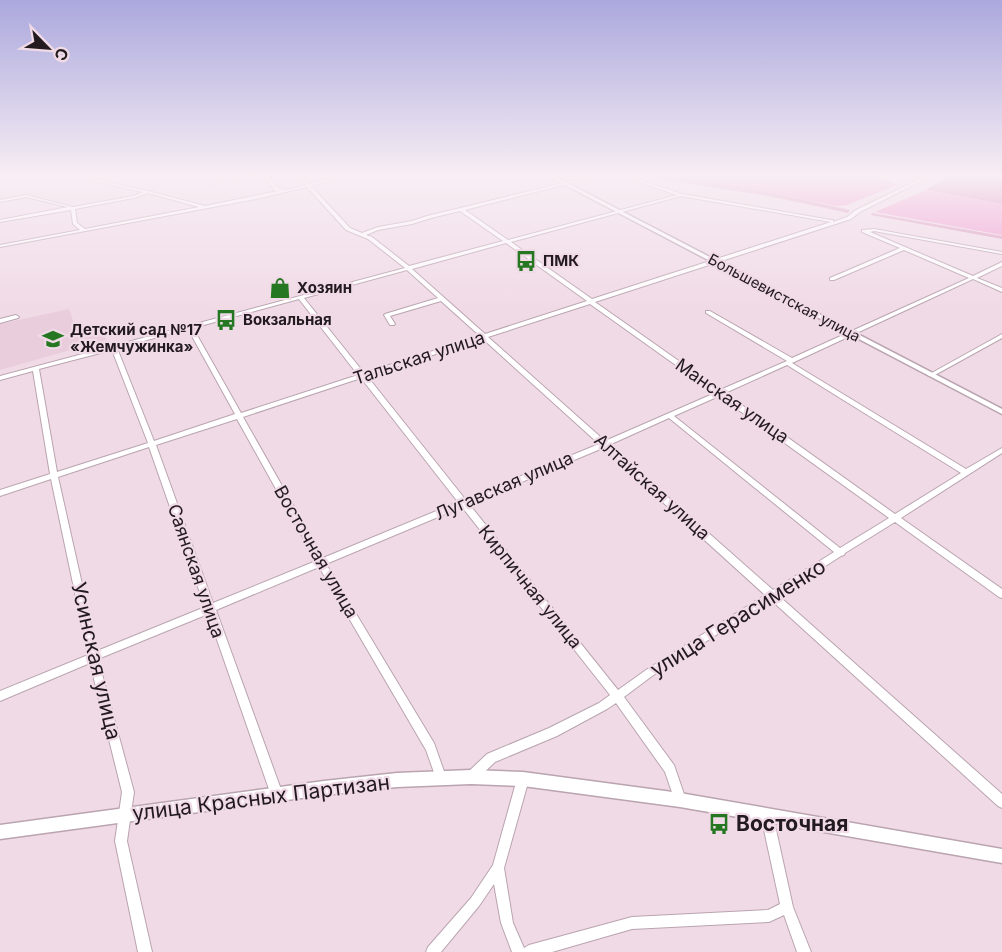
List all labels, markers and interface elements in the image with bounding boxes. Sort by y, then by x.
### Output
north arrow [18,18,78,78]
text: С [50,45,73,64]
bus stop icon: ПМК [514,249,538,273]
street label: Большевистская улица [705,249,864,346]
place label: ПМК [543,251,579,270]
shop icon: Хозяин [268,276,292,300]
place label: Хозяин [297,278,352,297]
bus stop icon: Вокзальная [214,308,238,332]
place label: Вокзальная [243,310,332,329]
place label: Детский сад №17 «Жемчужинка» [70,320,202,356]
street label: Тальская улица [350,326,487,389]
school or university icon: Детский сад №17 «Жемчужинка» [41,327,65,351]
street label: Манская улица [672,354,793,447]
street label: Алтайская улица [590,429,714,544]
street label: Лугавская улица [432,447,576,524]
street label: Восточная улица [270,482,363,622]
street label: Саянская улица [164,501,229,641]
street label: Кирпичная улица [474,521,586,652]
street label: улица Герасименко [645,553,830,682]
street label: Усинская улица [66,580,127,742]
street label: улица Красных Партизан [131,769,391,826]
place label: Восточная [736,811,848,836]
bus stop icon: Восточная [707,812,731,836]

